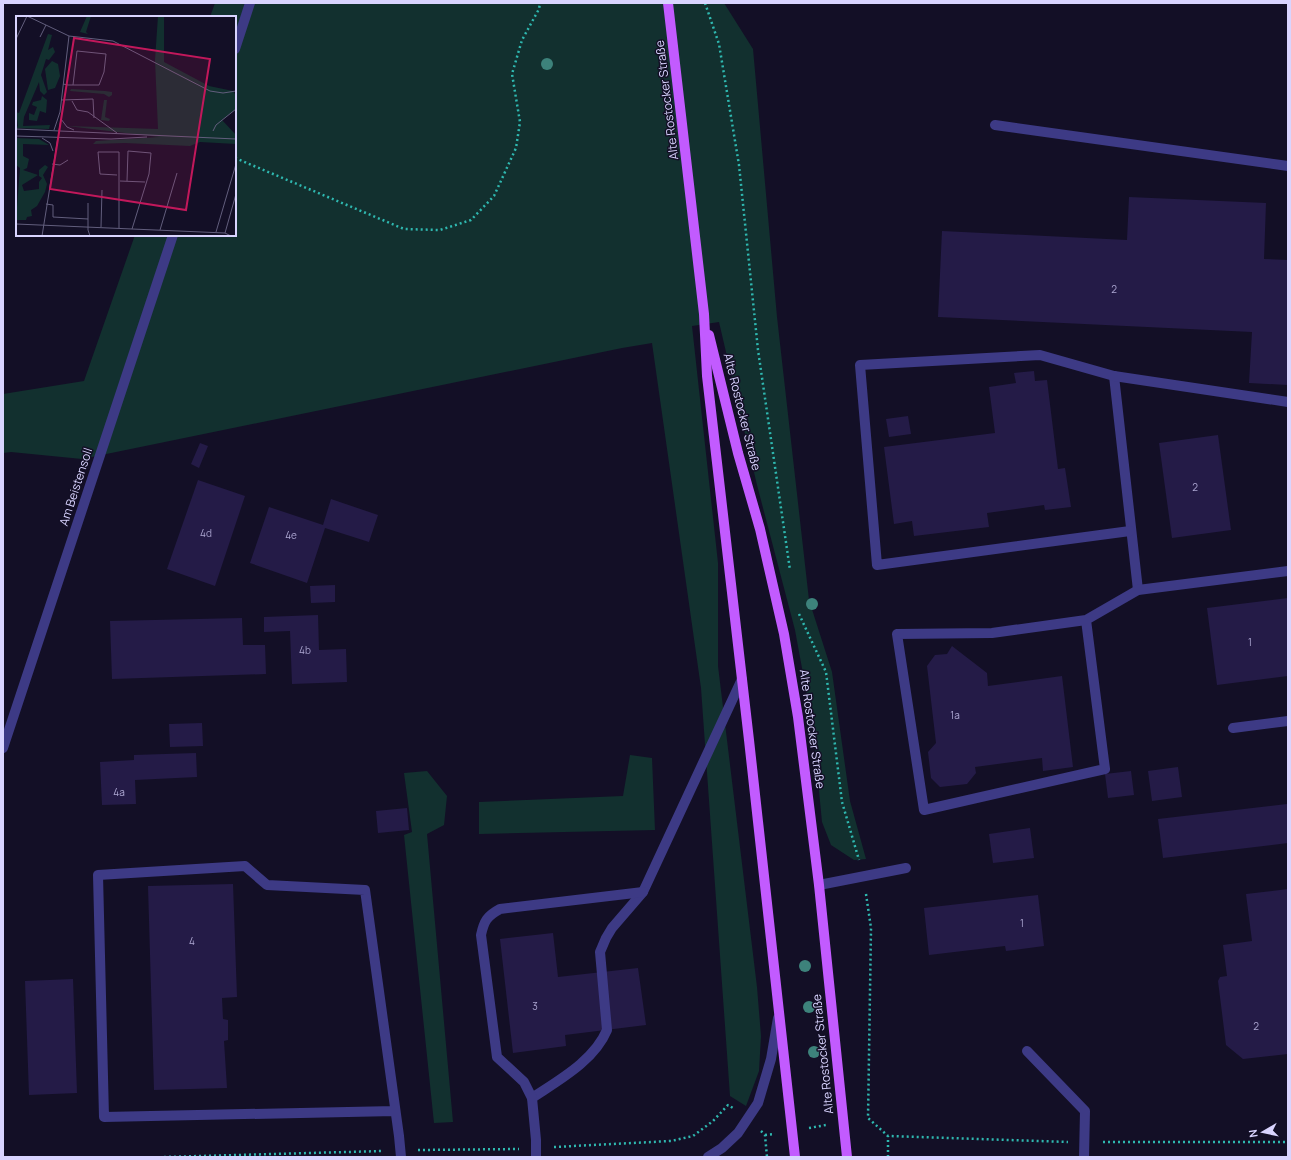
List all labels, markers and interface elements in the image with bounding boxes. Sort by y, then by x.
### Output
inset map [16,16,236,236]
street label: Alte Rostocker Straße [651,39,682,161]
house number: 2 [1111,282,1117,296]
street label: Alte Rostocker Straße [720,351,765,472]
street label: Am Beistensoll [55,446,96,528]
house number: 2 [1192,480,1198,494]
house number: 4d [200,526,212,540]
house number: 4e [285,528,297,542]
house number: 1 [1248,635,1252,649]
house number: 4b [299,643,311,657]
street label: Alte Rostocker Straße [796,668,829,790]
house number: 1a [950,708,960,722]
house number: 4a [113,785,125,799]
house number: 1 [1020,916,1024,930]
house number: 4 [189,934,195,948]
street label: Alte Rostocker Straße [808,993,837,1115]
house number: 3 [532,999,538,1013]
house number: 2 [1253,1019,1259,1033]
north arrow [1243,1112,1283,1152]
text: N [1245,1128,1261,1139]

